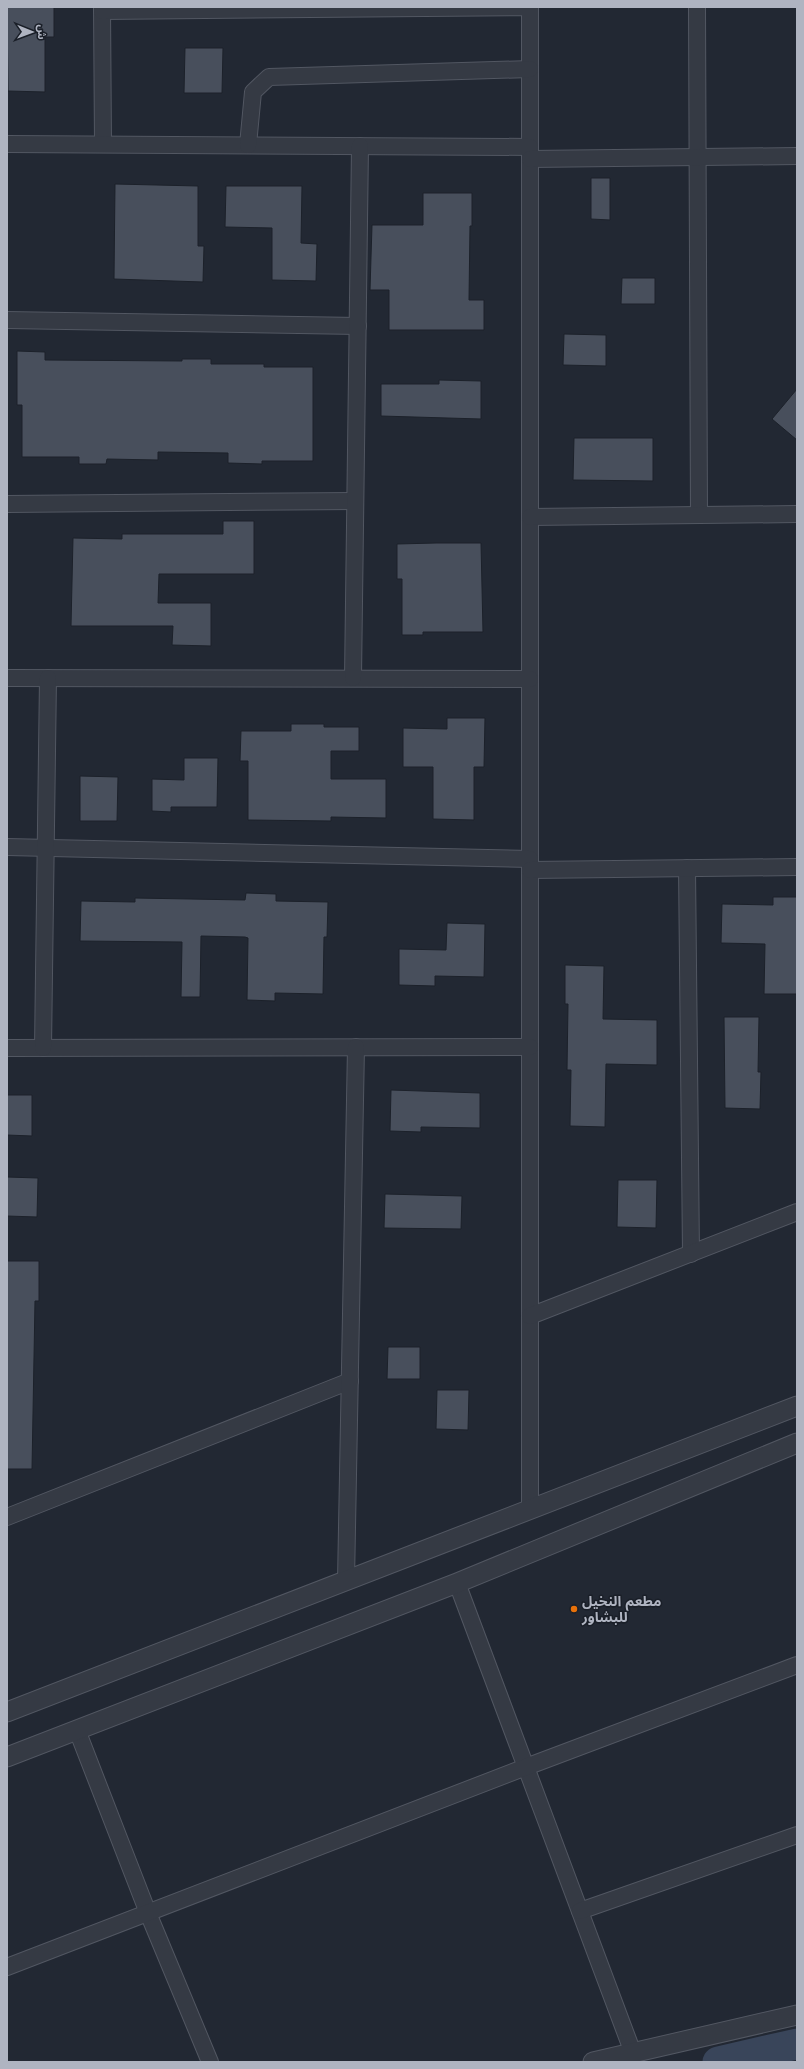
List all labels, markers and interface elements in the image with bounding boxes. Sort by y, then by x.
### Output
north arrow [12,12,52,52]
text: ش [34,24,50,40]
place label: مطعم النخيل للبشاور [581,1591,661,1627]
marker: مطعم النخيل للبشاور [569,1604,579,1614]

